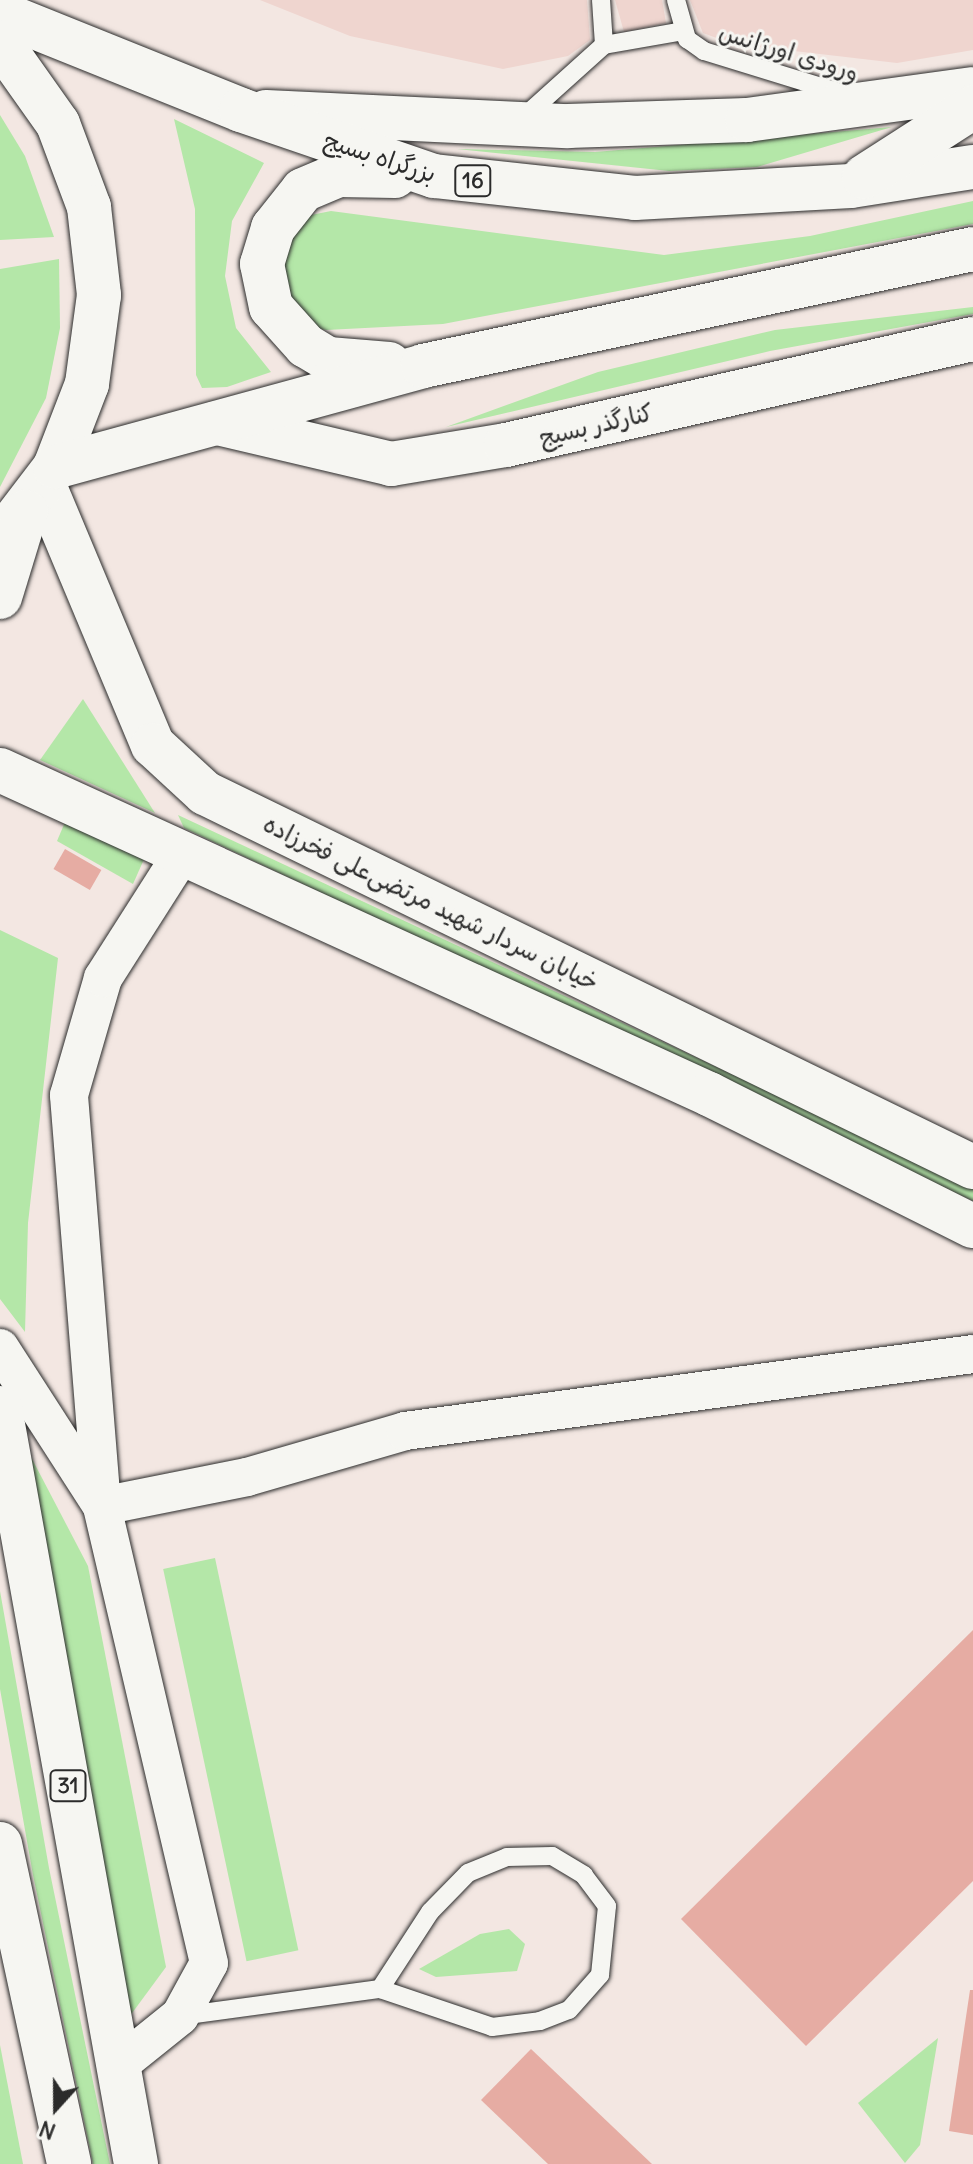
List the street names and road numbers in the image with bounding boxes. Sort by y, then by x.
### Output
street label: ورودی اورژانس [716,17,862,87]
street label: بزرگراه بسیج [320,125,440,189]
road number: 16 [453,163,493,199]
street label: کنارگذر بسیج [536,398,656,452]
street label: خیابان سردار شهید مرتضی‌علی فخرزاده [259,809,603,997]
road number: 31 [48,1768,88,1804]

